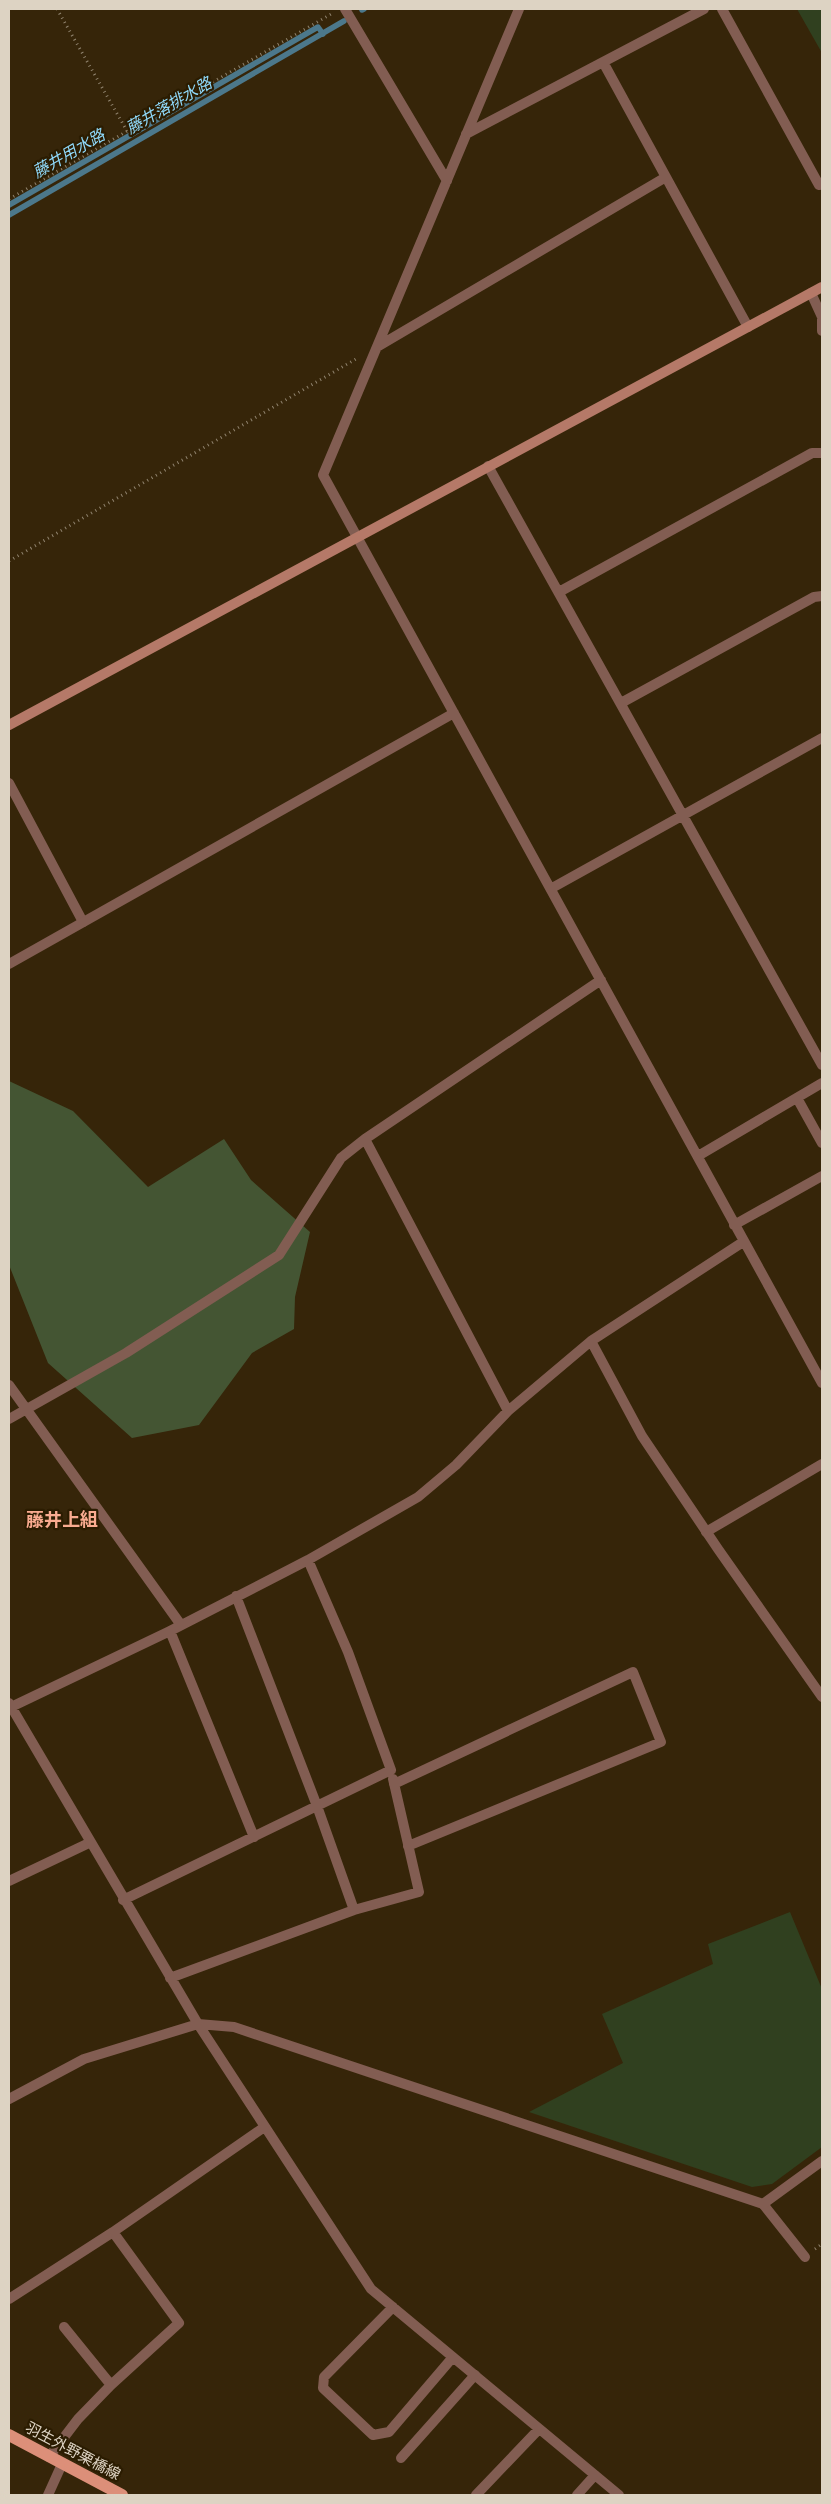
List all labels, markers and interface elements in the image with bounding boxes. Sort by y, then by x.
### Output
water label: 藤井落排水路 [122,71,218,140]
water label: 藤井用水路 [29,123,111,184]
district label: 藤井上組 [26,1508,98,1532]
street label: 羽生外野栗橋線 [22,2418,124,2484]

